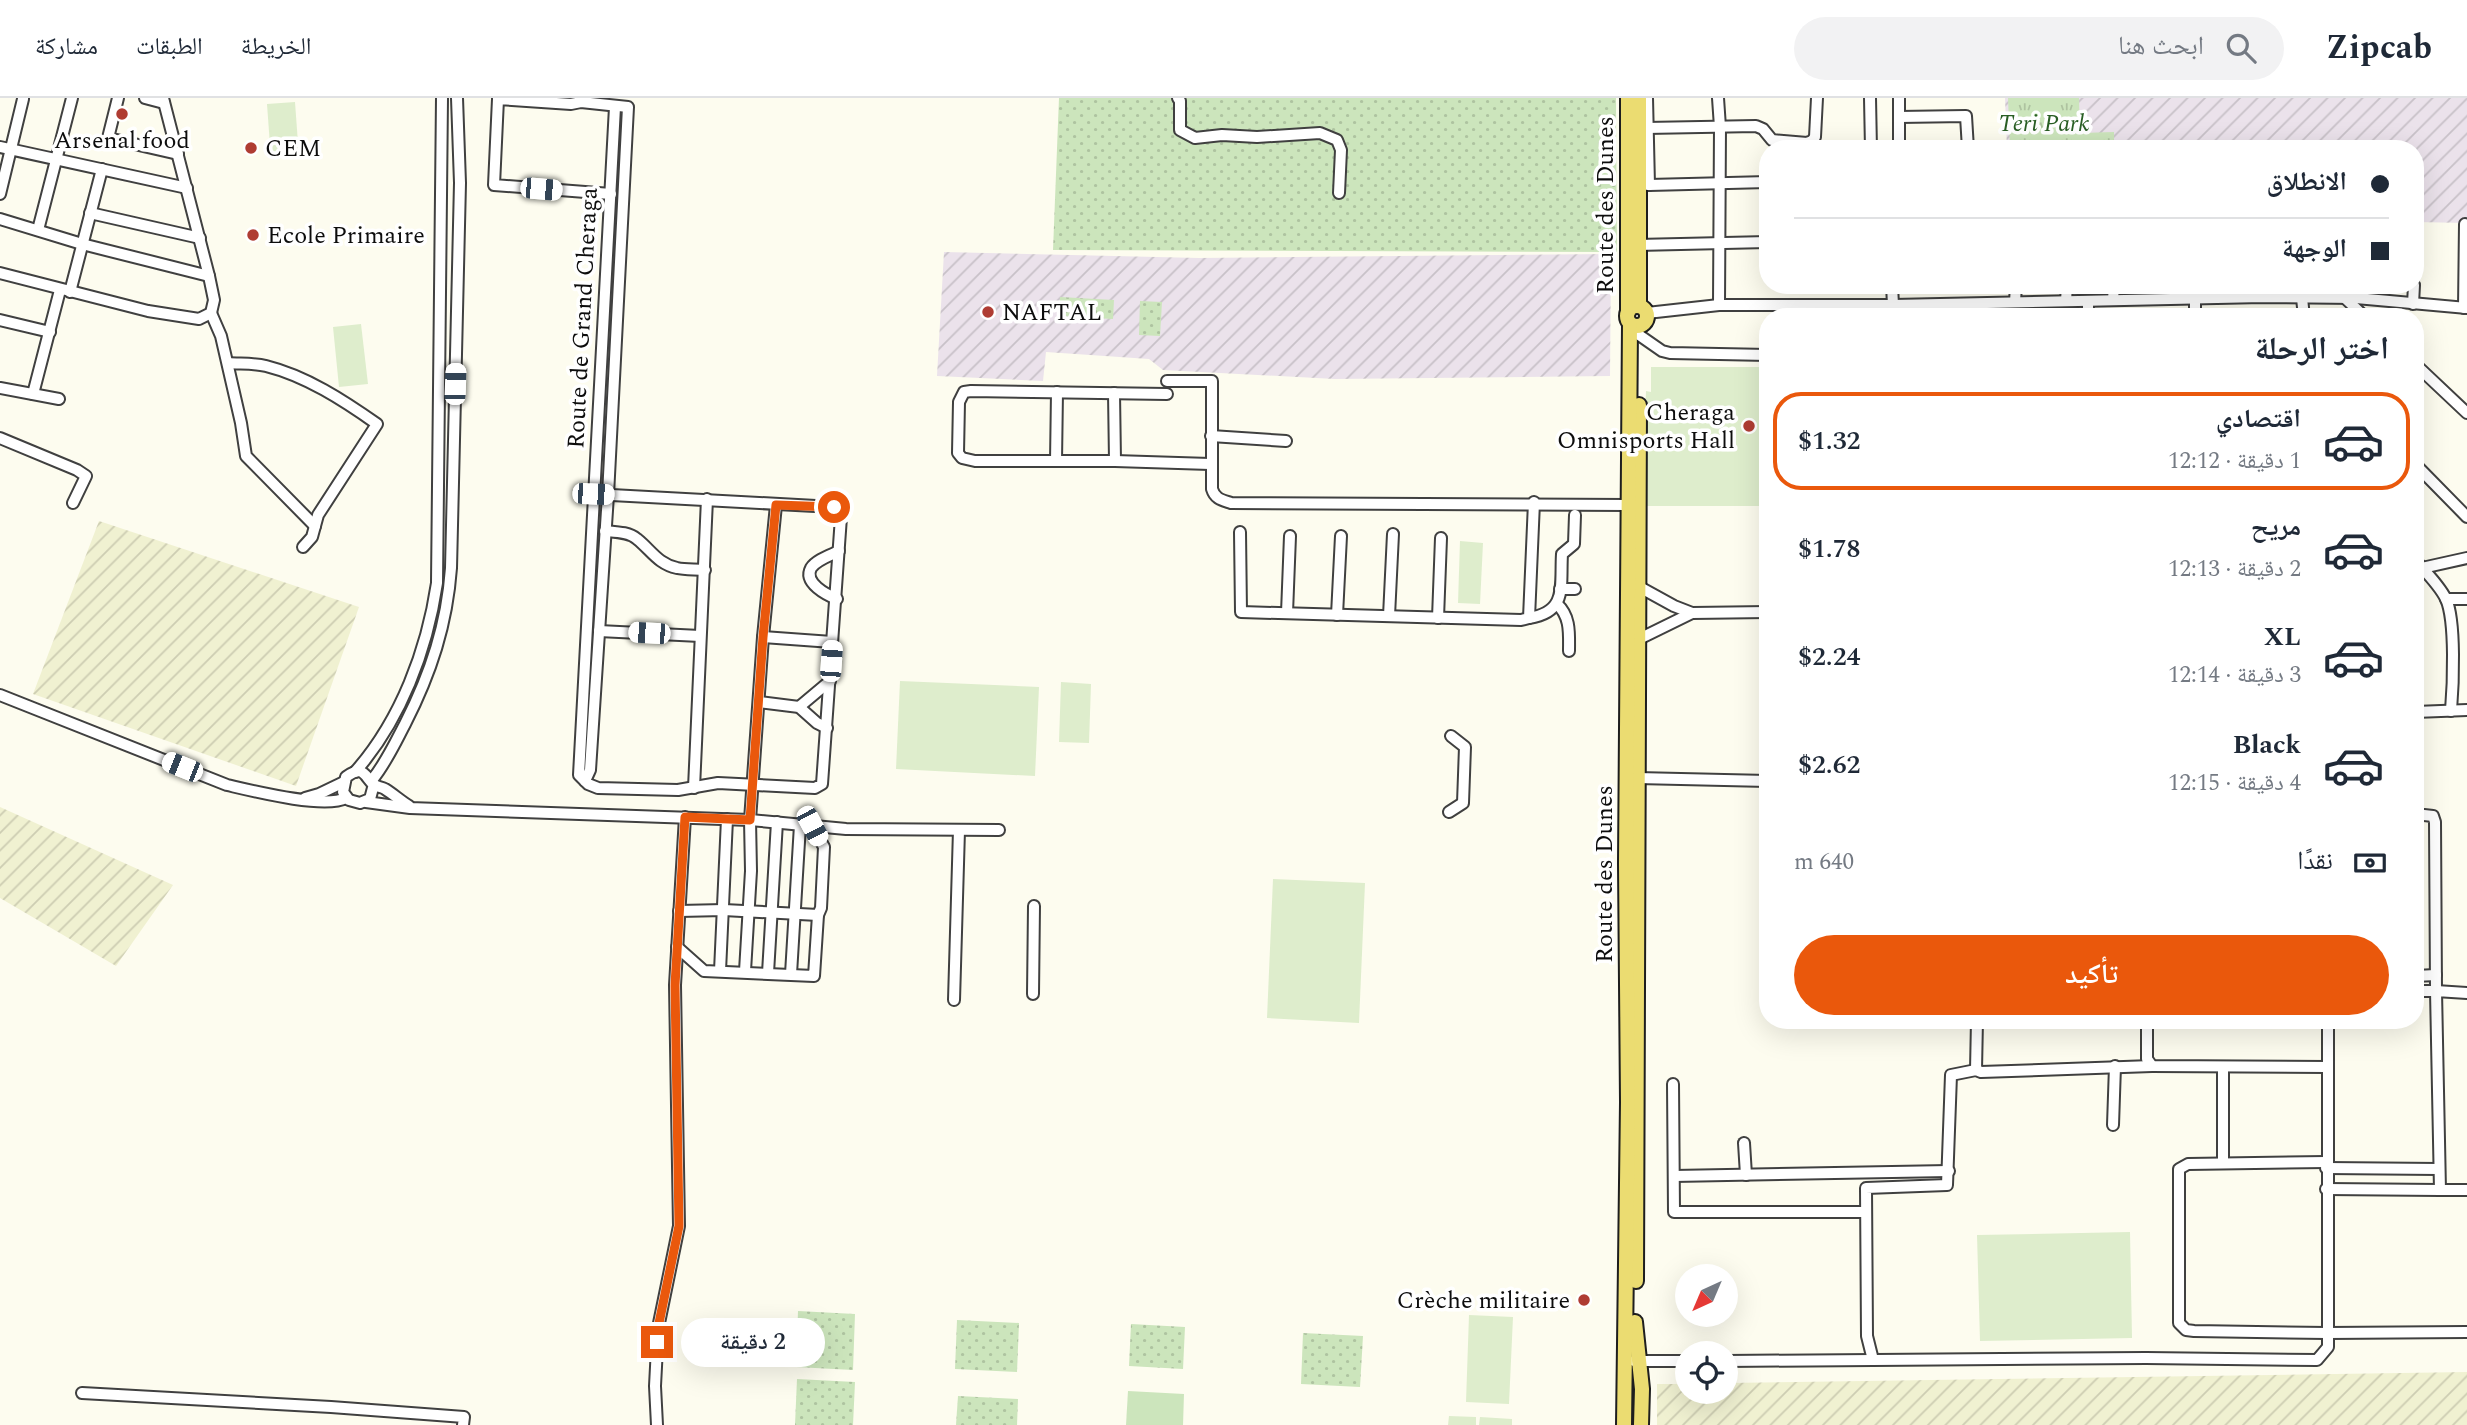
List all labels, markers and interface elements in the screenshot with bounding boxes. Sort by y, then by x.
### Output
search box [1794,17,2284,80]
text: Zipcab [2326,23,2432,73]
text: ابحث هنا [2118,26,2204,66]
text: مشاركة [35,29,98,65]
text: الطبقات [136,29,203,65]
text: الخريطة [241,29,311,65]
icon: search [2222,29,2260,67]
marker: Arsenal food [114,106,130,122]
park label: Teri Park [1998,106,2090,142]
street label: Route des Dunes [1588,116,1624,294]
place label: Arsenal food [54,123,190,159]
place label: CEM [265,131,321,167]
marker: CEM [243,140,259,156]
text: الانطلاق [2267,162,2347,202]
car [520,177,563,201]
street label: Route de Grand Cheraga [558,186,608,450]
place label: Ecole Primaire [267,218,425,254]
marker: Ecole Primaire [245,227,261,243]
text: الوجهة [2282,229,2347,269]
place label: NAFTAL [1002,295,1102,331]
marker: NAFTAL [980,304,996,320]
text: اختر الرحلة [2255,325,2389,374]
car [444,363,467,405]
place label: Cheraga Omnisports Hall [1557,395,1735,459]
text: اقتصادي [2216,399,2301,439]
icon: car [2322,410,2385,473]
marker: Cheraga Omnisports Hall [1741,418,1757,434]
text: $1.32 [1798,421,1861,461]
text: 1 دقيقة · 12:12 [2168,444,2301,479]
car [572,483,615,505]
route start [818,491,850,523]
text: مريح [2251,507,2301,547]
icon: car [2322,518,2385,581]
text: $1.78 [1798,529,1861,569]
text: 2 دقيقة · 12:13 [2168,552,2301,587]
text: XL [2264,617,2301,657]
car [628,621,671,645]
icon: car [2322,626,2385,689]
text: $2.24 [1798,637,1861,677]
car [820,639,843,683]
text: 3 دقيقة · 12:14 [2168,658,2301,693]
text: Black [2233,725,2301,765]
icon: car [2322,734,2385,797]
text: $2.62 [1798,745,1861,785]
car [159,749,206,785]
text: 4 دقيقة · 12:15 [2168,766,2301,801]
street label: Route des Dunes [1587,785,1623,963]
car [793,803,832,849]
text: نقدًا [2297,841,2333,881]
icon: cash [2351,844,2389,882]
text: 640 m [1794,845,1854,880]
button: تأكيد [1794,935,2389,1015]
north arrow [1675,1264,1738,1326]
map controls [1675,1264,1738,1404]
place label: Crèche militaire [1397,1283,1570,1319]
marker: Crèche militaire [1576,1292,1592,1308]
callout: 2 دقيقة [682,1318,825,1366]
text: 2 دقيقة [720,1325,786,1360]
route end [641,1326,673,1358]
button: locate [1675,1341,1738,1404]

